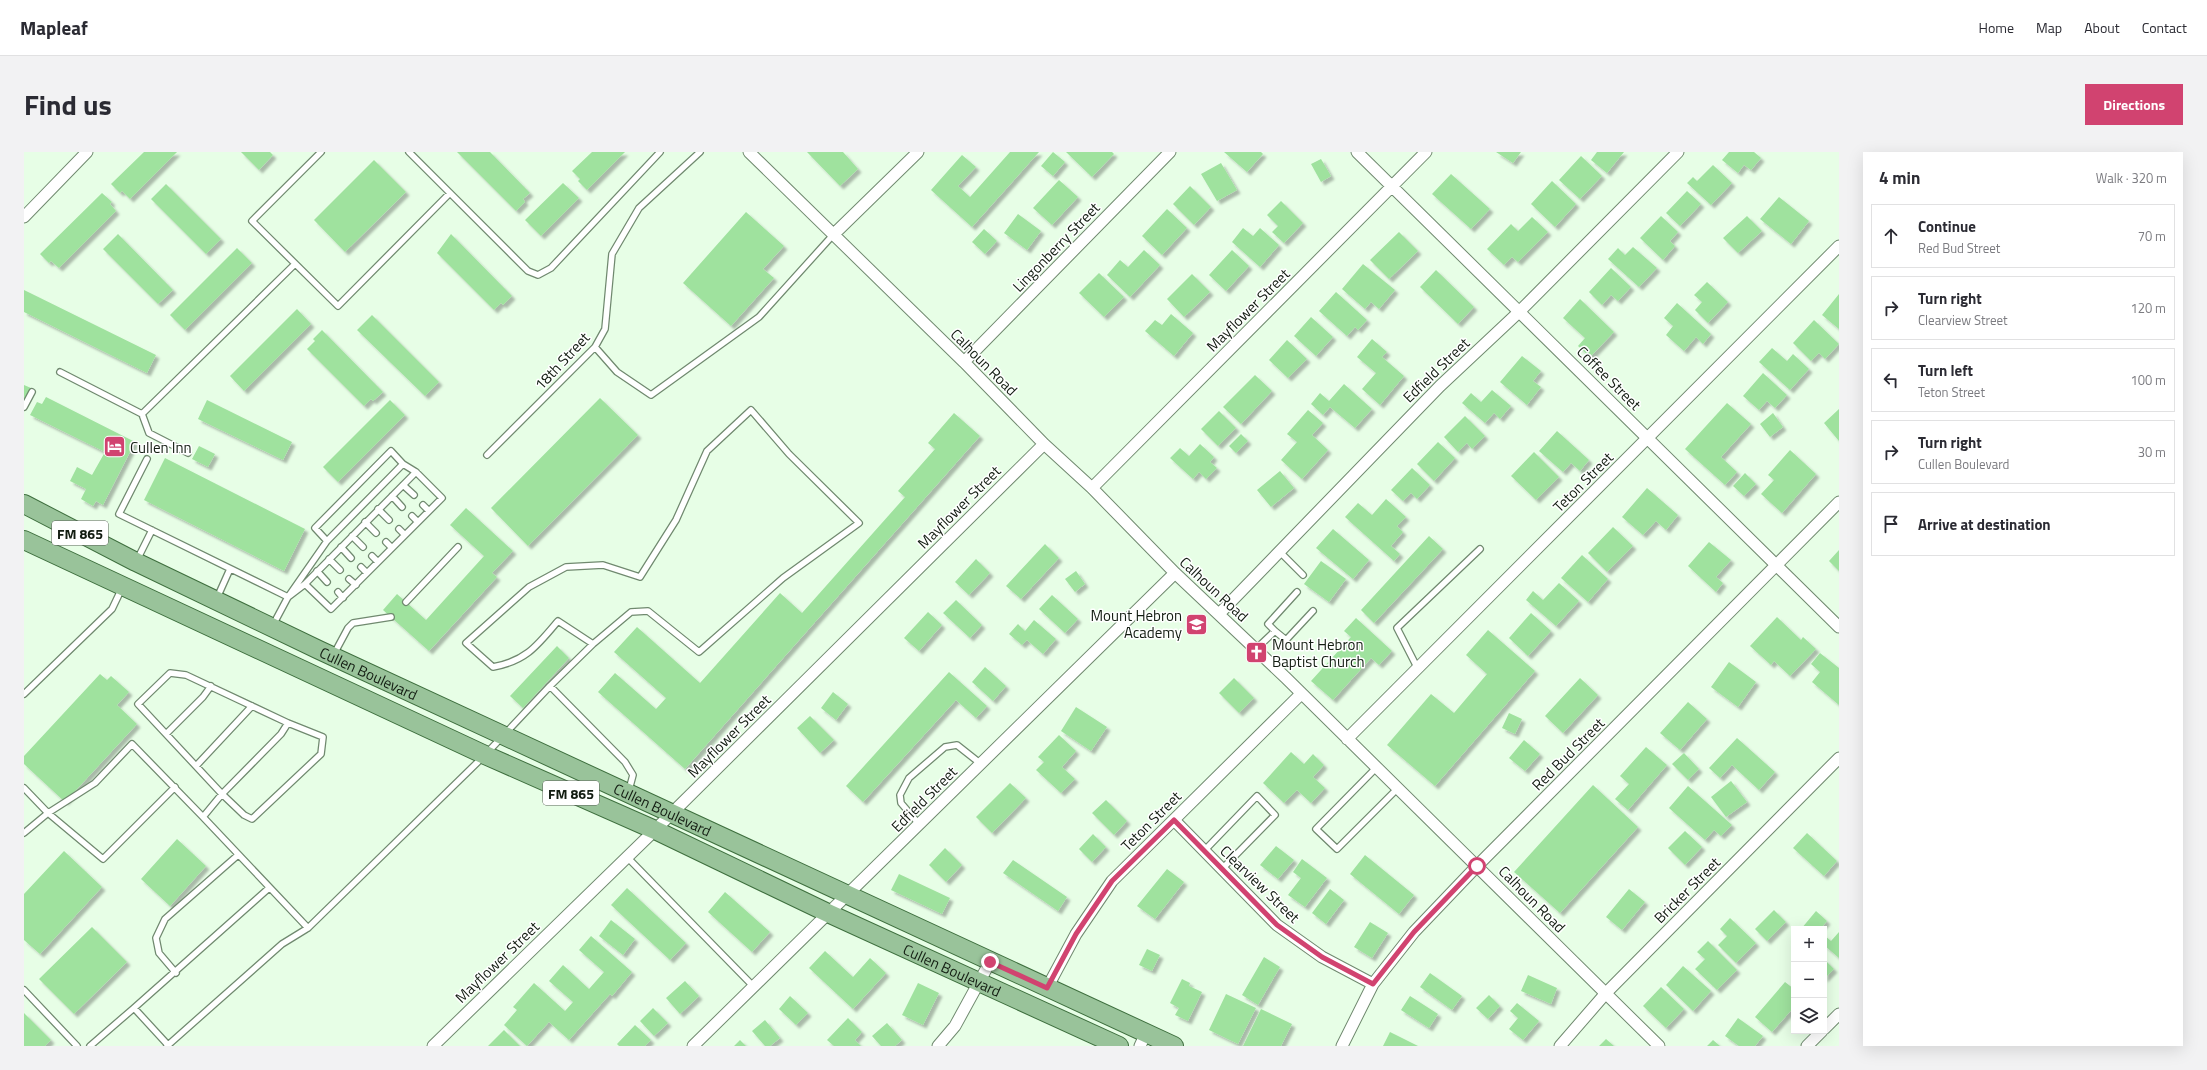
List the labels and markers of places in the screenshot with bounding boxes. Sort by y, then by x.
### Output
hotel icon: Cullen Inn [101,434,127,460]
place label: Cullen Inn [130,436,192,459]
place label: Mount Hebron Academy [1090,604,1182,644]
school or university icon: Mount Hebron Academy [1184,611,1210,637]
place label: Mount Hebron Baptist Church [1272,633,1365,673]
church icon: Mount Hebron Baptist Church [1243,640,1269,666]

